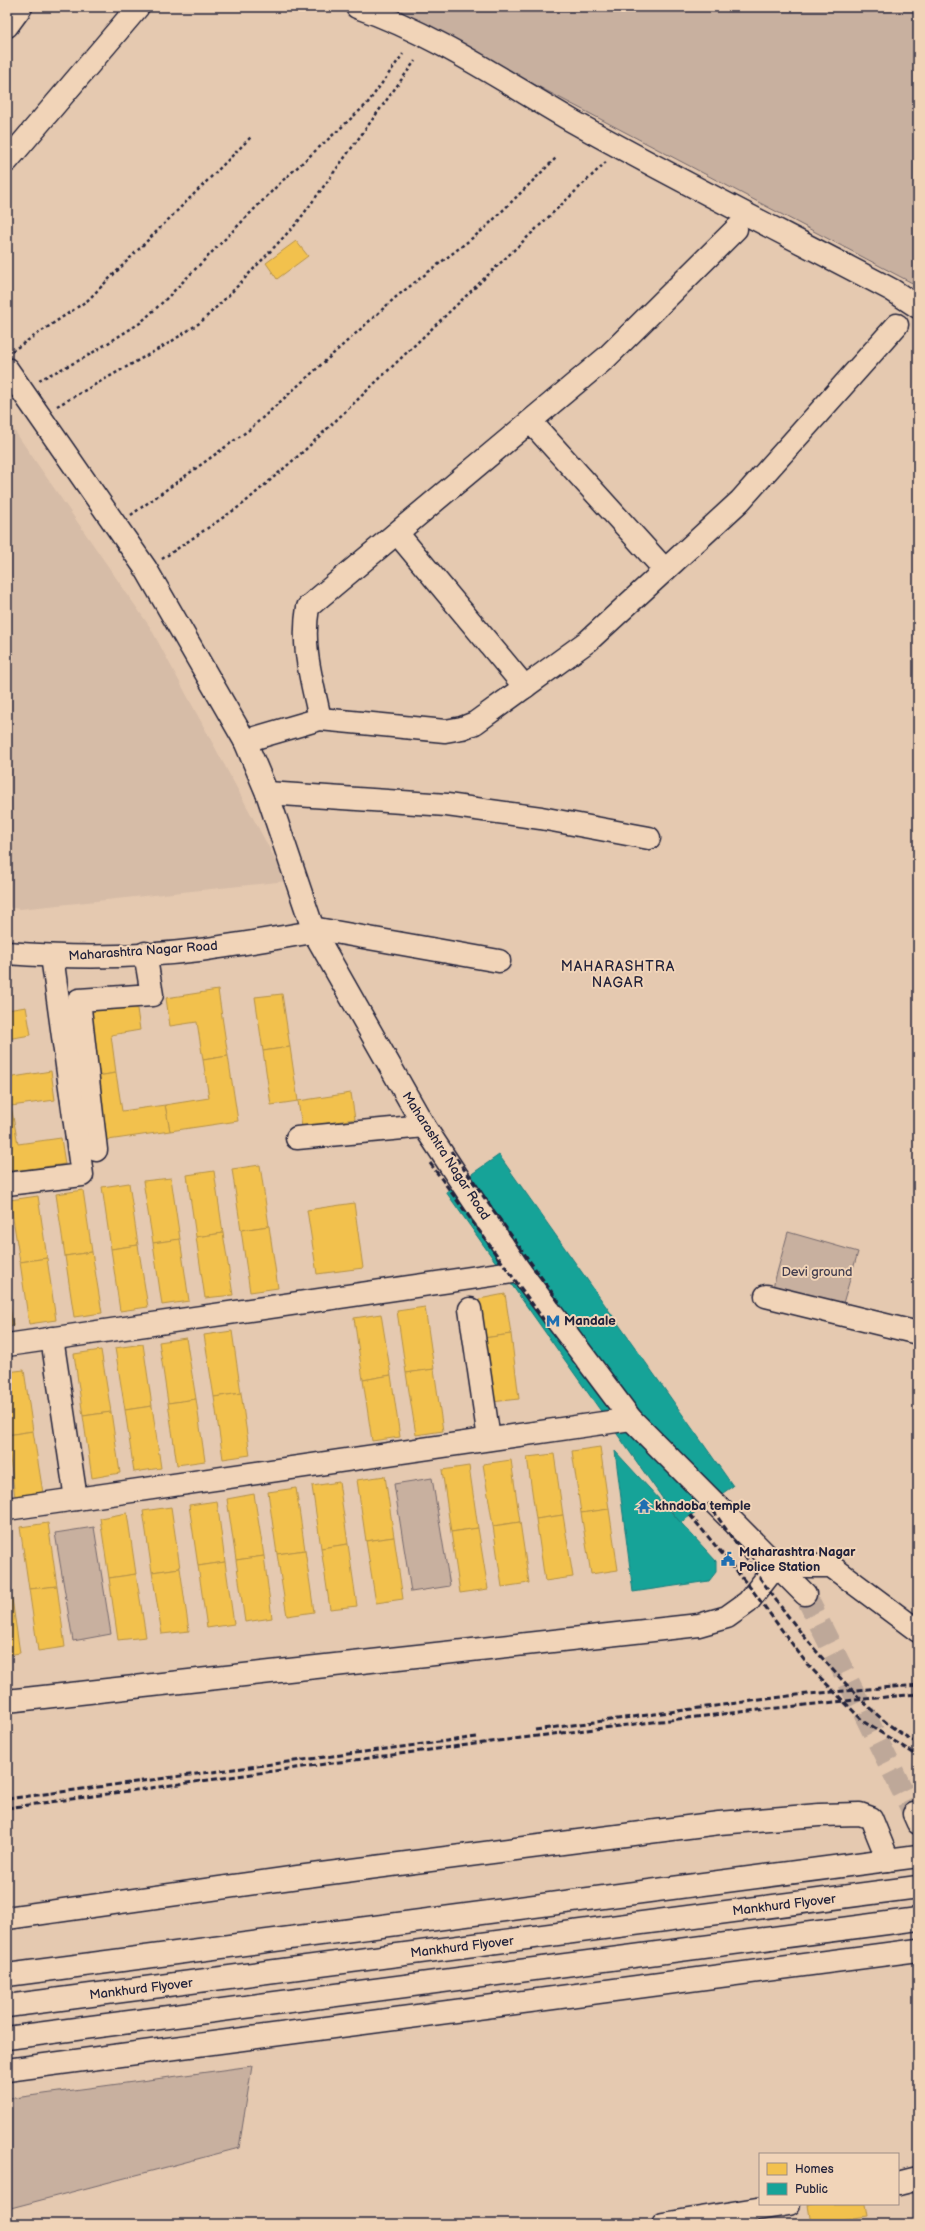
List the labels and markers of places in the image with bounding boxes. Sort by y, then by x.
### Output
metro station icon: Mandale [545,1313,561,1329]
place label: Mandale [564,1313,616,1329]
temple icon: khndoba temple [636,1498,652,1514]
place label: khndoba temple [655,1498,751,1514]
place label: Maharashtra Nagar Police Station [739,1544,856,1575]
public building icon: Maharashtra Nagar Police Station [720,1551,736,1567]

